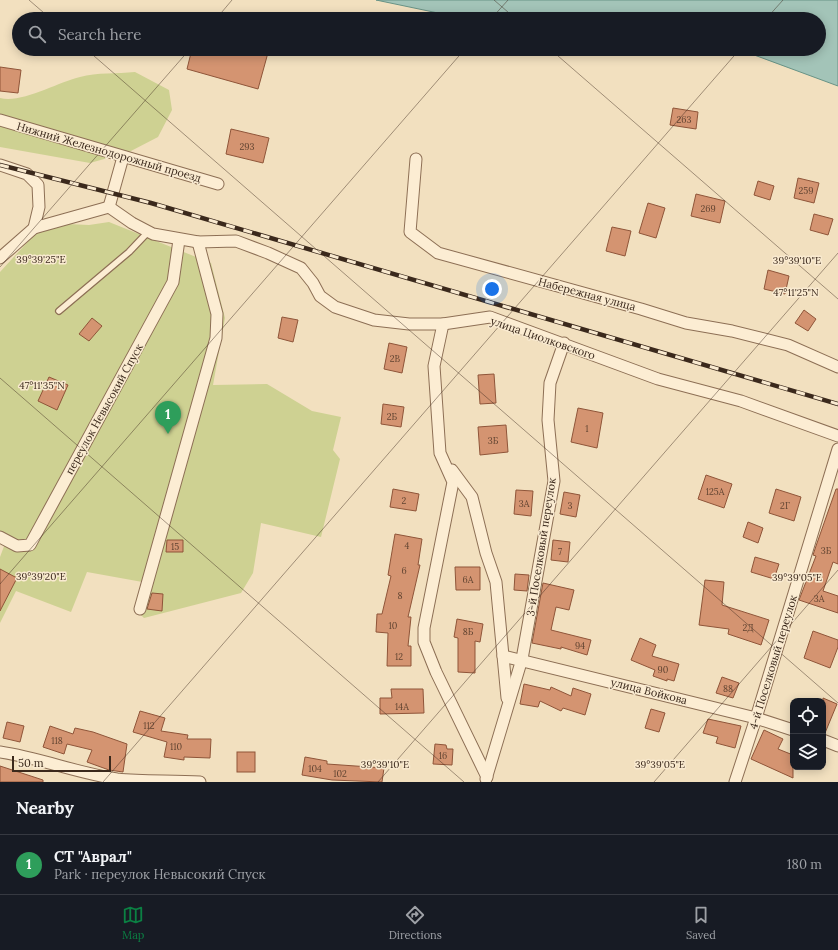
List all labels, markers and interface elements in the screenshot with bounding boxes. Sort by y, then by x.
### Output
search box [12,12,826,56]
icon: search [26,23,48,45]
text: Search here [58,25,141,44]
house number: 263 [676,114,692,125]
street label: Нижний Железнодорожный проезд [15,119,203,185]
house number: 293 [239,141,255,152]
house number: 259 [799,185,813,196]
house number: 269 [700,203,716,214]
text: 39°39'25"E [16,253,66,266]
text: 39°39'10"E [773,254,821,267]
street label: Набережная улица [537,274,638,314]
your location [482,279,502,299]
text: 47°11'25"N [773,286,819,299]
street label: улица Циолковского [489,313,597,363]
street label: переулок Невысокий Спуск [62,341,146,477]
house number: 2В [390,353,401,364]
text: 47°11'35"N [19,379,65,392]
pin: 1 [155,401,181,434]
house number: 2Б [387,411,398,422]
house number: 1 [585,423,589,434]
house number: 3Б [488,435,499,446]
street label: 3-й Поселковый переулок [523,477,559,617]
house number: 125А [706,486,725,497]
house number: 2 [402,495,407,506]
house number: 3А [519,498,530,509]
house number: 3 [567,500,573,511]
house number: 2Г [780,500,790,511]
house number: 4 [405,540,410,551]
house number: 15 [171,541,179,552]
house number: 3Б [821,545,832,556]
house number: 7 [558,546,562,557]
house number: 6 [401,565,407,576]
text: 39°39'20"E [16,570,66,583]
text: 39°39'05"E [772,571,822,584]
house number: 6А [463,574,474,585]
house number: 8 [397,590,403,601]
street label: 4-й Поселковый переулок [746,593,800,731]
house number: 3А [814,593,825,604]
house number: 10 [389,620,398,631]
house number: 2Д [742,622,754,633]
house number: 8Б [463,626,474,637]
house number: 94 [575,640,585,651]
house number: 12 [395,651,403,662]
house number: 90 [658,664,669,675]
street label: улица Войкова [609,675,689,707]
house number: 88 [723,683,733,694]
map controls [790,698,826,770]
button: locate [790,698,826,734]
house number: 14А [395,701,409,712]
house number: 112 [143,720,155,731]
button: layers [790,734,826,770]
house number: 118 [51,735,63,746]
house number: 110 [170,741,182,752]
house number: 16 [439,750,447,761]
scale bar [12,754,111,773]
text: 50 m [18,756,44,770]
text: 39°39'10"E [361,758,409,771]
text: 39°39'05"E [635,758,685,771]
house number: 104 [308,763,322,774]
house number: 102 [333,768,347,779]
text: Nearby [16,797,74,819]
text: СТ "Аврал" [54,847,132,866]
text: 1 [26,856,32,873]
text: 180 m [787,856,822,873]
text: Park · переулок Невысокий Спуск [54,866,266,883]
tab: Map [122,904,144,942]
tab: Directions [389,904,442,942]
tab: Saved [686,904,716,942]

